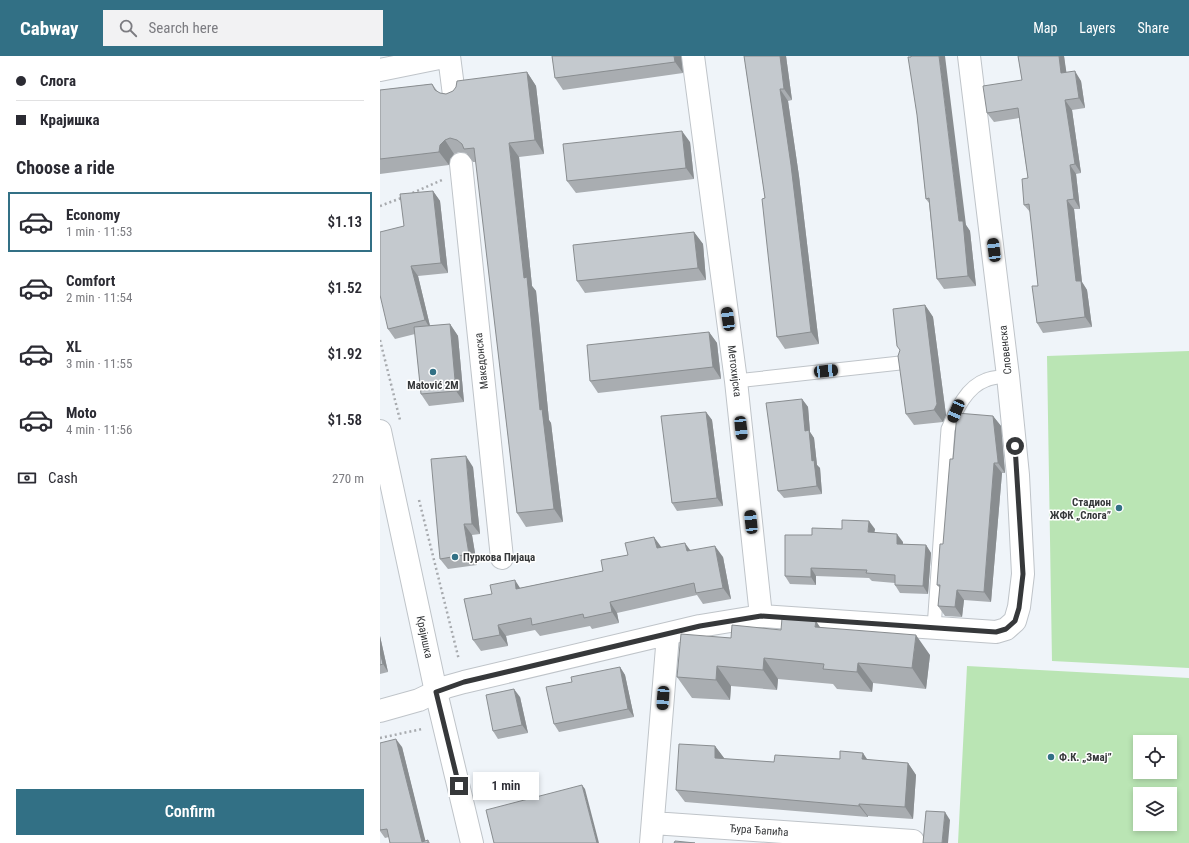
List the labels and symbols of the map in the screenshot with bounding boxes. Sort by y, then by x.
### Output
car [987,237,1001,263]
car [720,306,736,332]
street label: Словенска [996,325,1015,375]
street label: Македонска [472,332,491,390]
street label: Метохијска [725,345,744,398]
car [813,364,839,378]
marker: Matović 2M [428,367,438,377]
place label: Matović 2M [407,379,459,392]
car [946,398,966,424]
car [734,415,748,441]
route start [1006,437,1024,455]
place label: Стадион ЖФК „Слога” [1050,496,1111,522]
marker: Стадион ЖФК „Слога” [1114,503,1124,513]
car [744,509,758,535]
place label: Пуркова Пијаца [463,551,535,564]
marker: Пуркова Пијаца [450,552,460,562]
street label: Крајишка [414,615,435,660]
car [656,686,670,710]
place label: Ф.К. „Змај” [1059,751,1112,764]
marker: Ф.К. „Змај” [1046,752,1056,762]
callout: 1 min [473,772,539,800]
route end [450,777,468,795]
street label: Ђура Ђапића [729,822,789,839]

